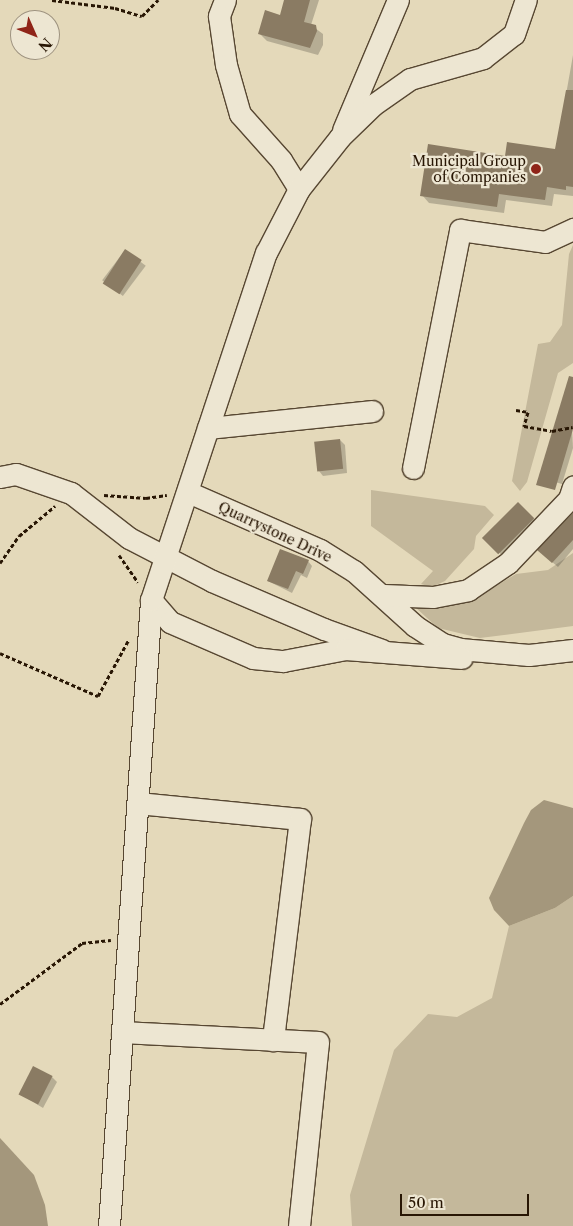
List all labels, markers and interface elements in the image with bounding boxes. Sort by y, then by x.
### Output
north arrow [10,10,60,60]
text: N [34,34,56,55]
place label: Municipal Group of Companies [412,153,526,186]
marker: Municipal Group of Companies [530,163,542,175]
street label: Quarrystone Drive [216,498,334,566]
scale bar [403,1184,532,1216]
text: 50 m [408,1193,444,1212]

